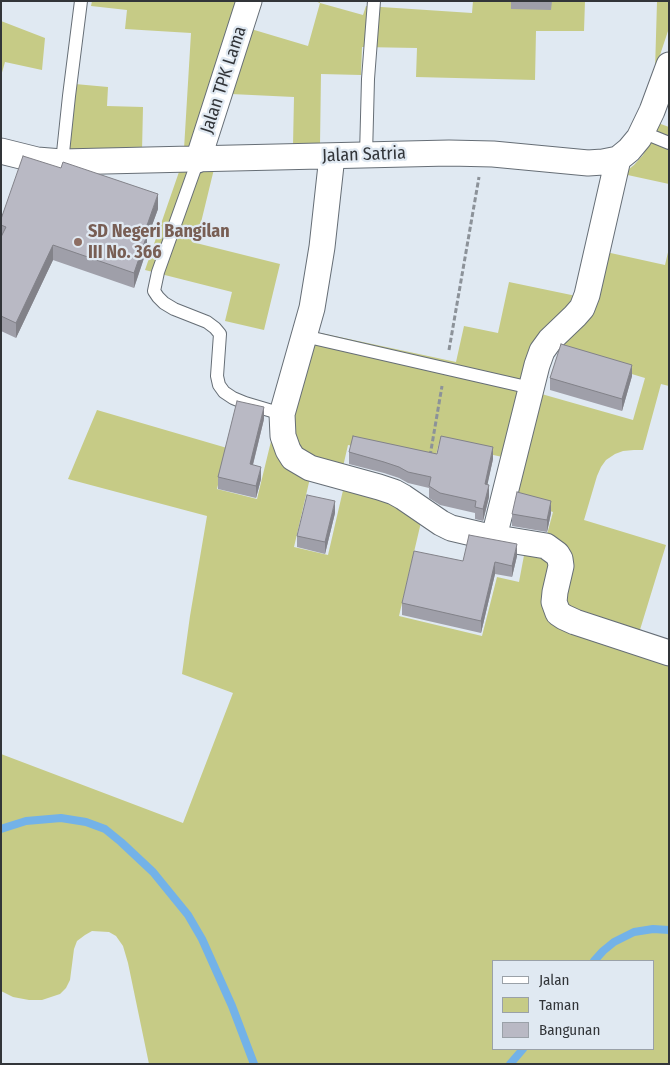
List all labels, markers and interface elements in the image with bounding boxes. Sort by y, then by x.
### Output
street label: Jalan TPK Lama [196,24,252,136]
street label: Jalan Satria [322,143,406,167]
place label: SD Negeri Bangilan III No. 366 [88,221,230,264]
marker: SD Negeri Bangilan III No. 366 [72,236,84,248]
legend [492,960,655,1050]
text: Jalan [539,971,569,989]
text: Taman [539,996,579,1014]
text: Bangunan [539,1021,600,1039]

